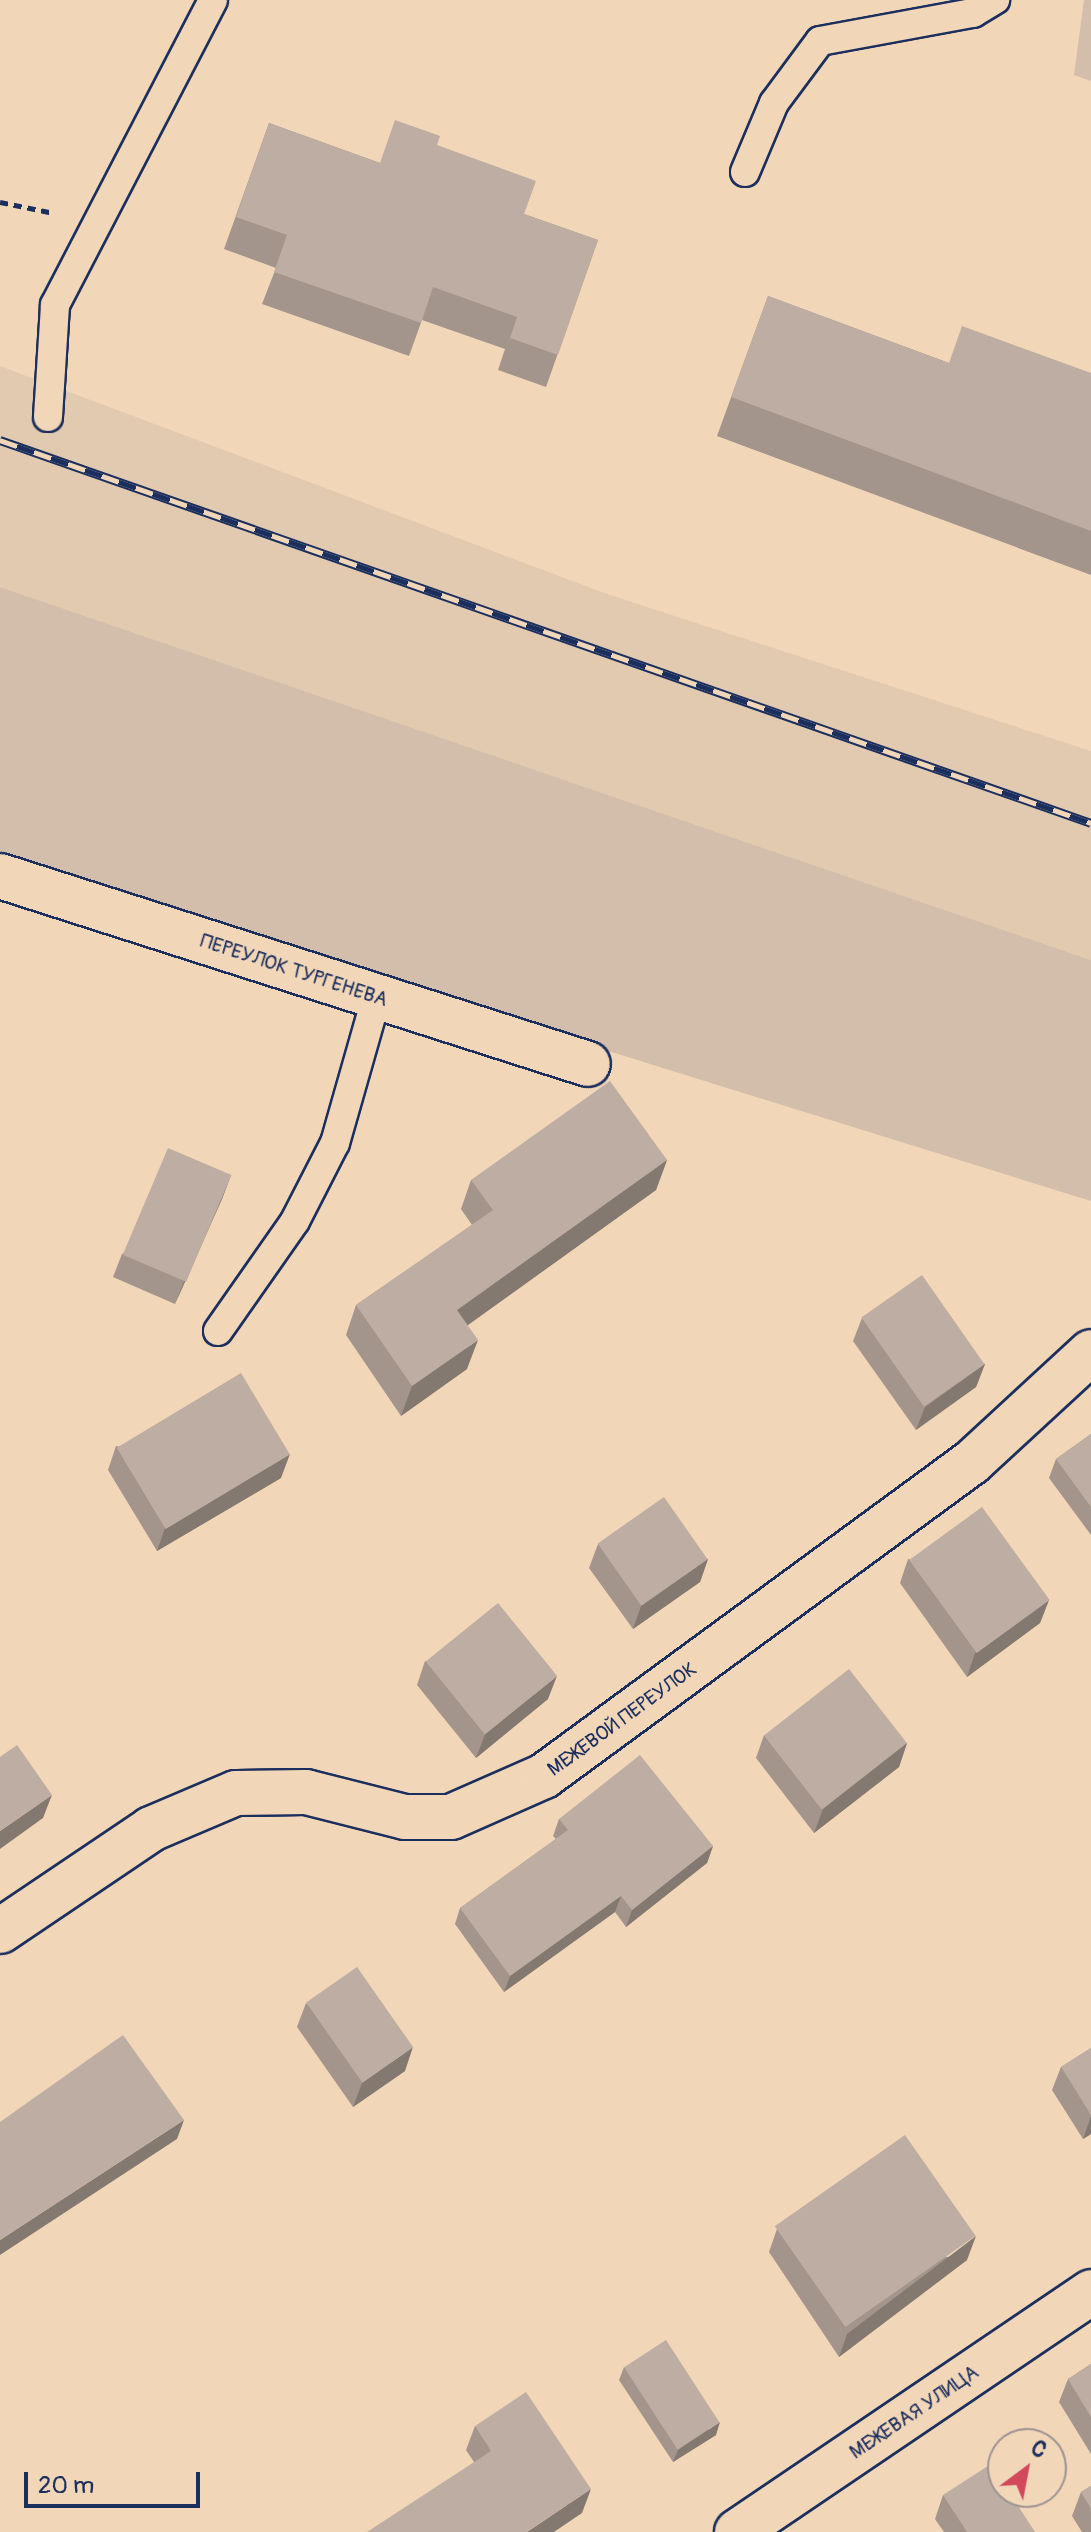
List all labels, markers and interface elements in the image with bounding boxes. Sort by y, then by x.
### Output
street label: ПЕРЕУЛОК ТУРГЕНЕВА [197,928,391,1012]
street label: МЕЖЕВОЙ ПЕРЕУЛОК [543,1657,701,1781]
street label: МЕЖЕВАЯ УЛИЦА [845,2360,983,2464]
north arrow [987,2428,1067,2508]
text: С [1025,2434,1052,2465]
scale bar [28,2456,204,2506]
text: 20 m [38,2471,94,2500]

